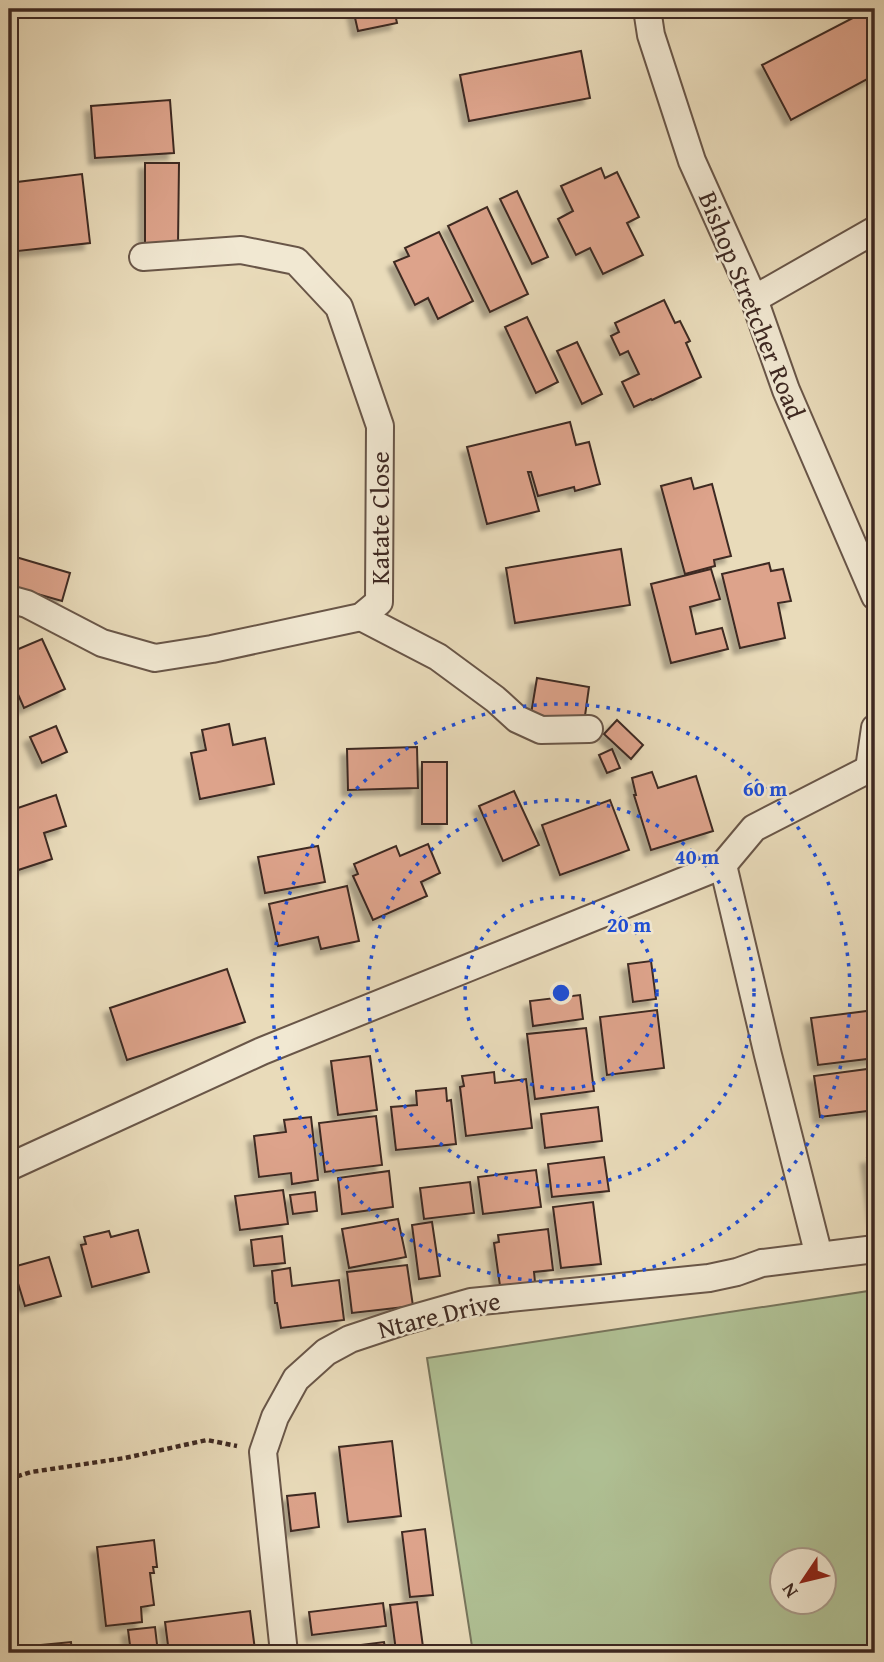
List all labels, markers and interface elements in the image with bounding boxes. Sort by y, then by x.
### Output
street label: Bishop Stretcher Road [689,185,816,425]
street label: Katate Close [360,451,399,585]
text: 60 m [743,773,787,804]
text: 40 m [675,841,719,872]
text: 20 m [607,909,651,940]
centre of rings [549,981,573,1005]
street label: Ntare Drive [373,1280,504,1349]
north arrow [768,1546,838,1616]
text: N [774,1577,804,1604]

